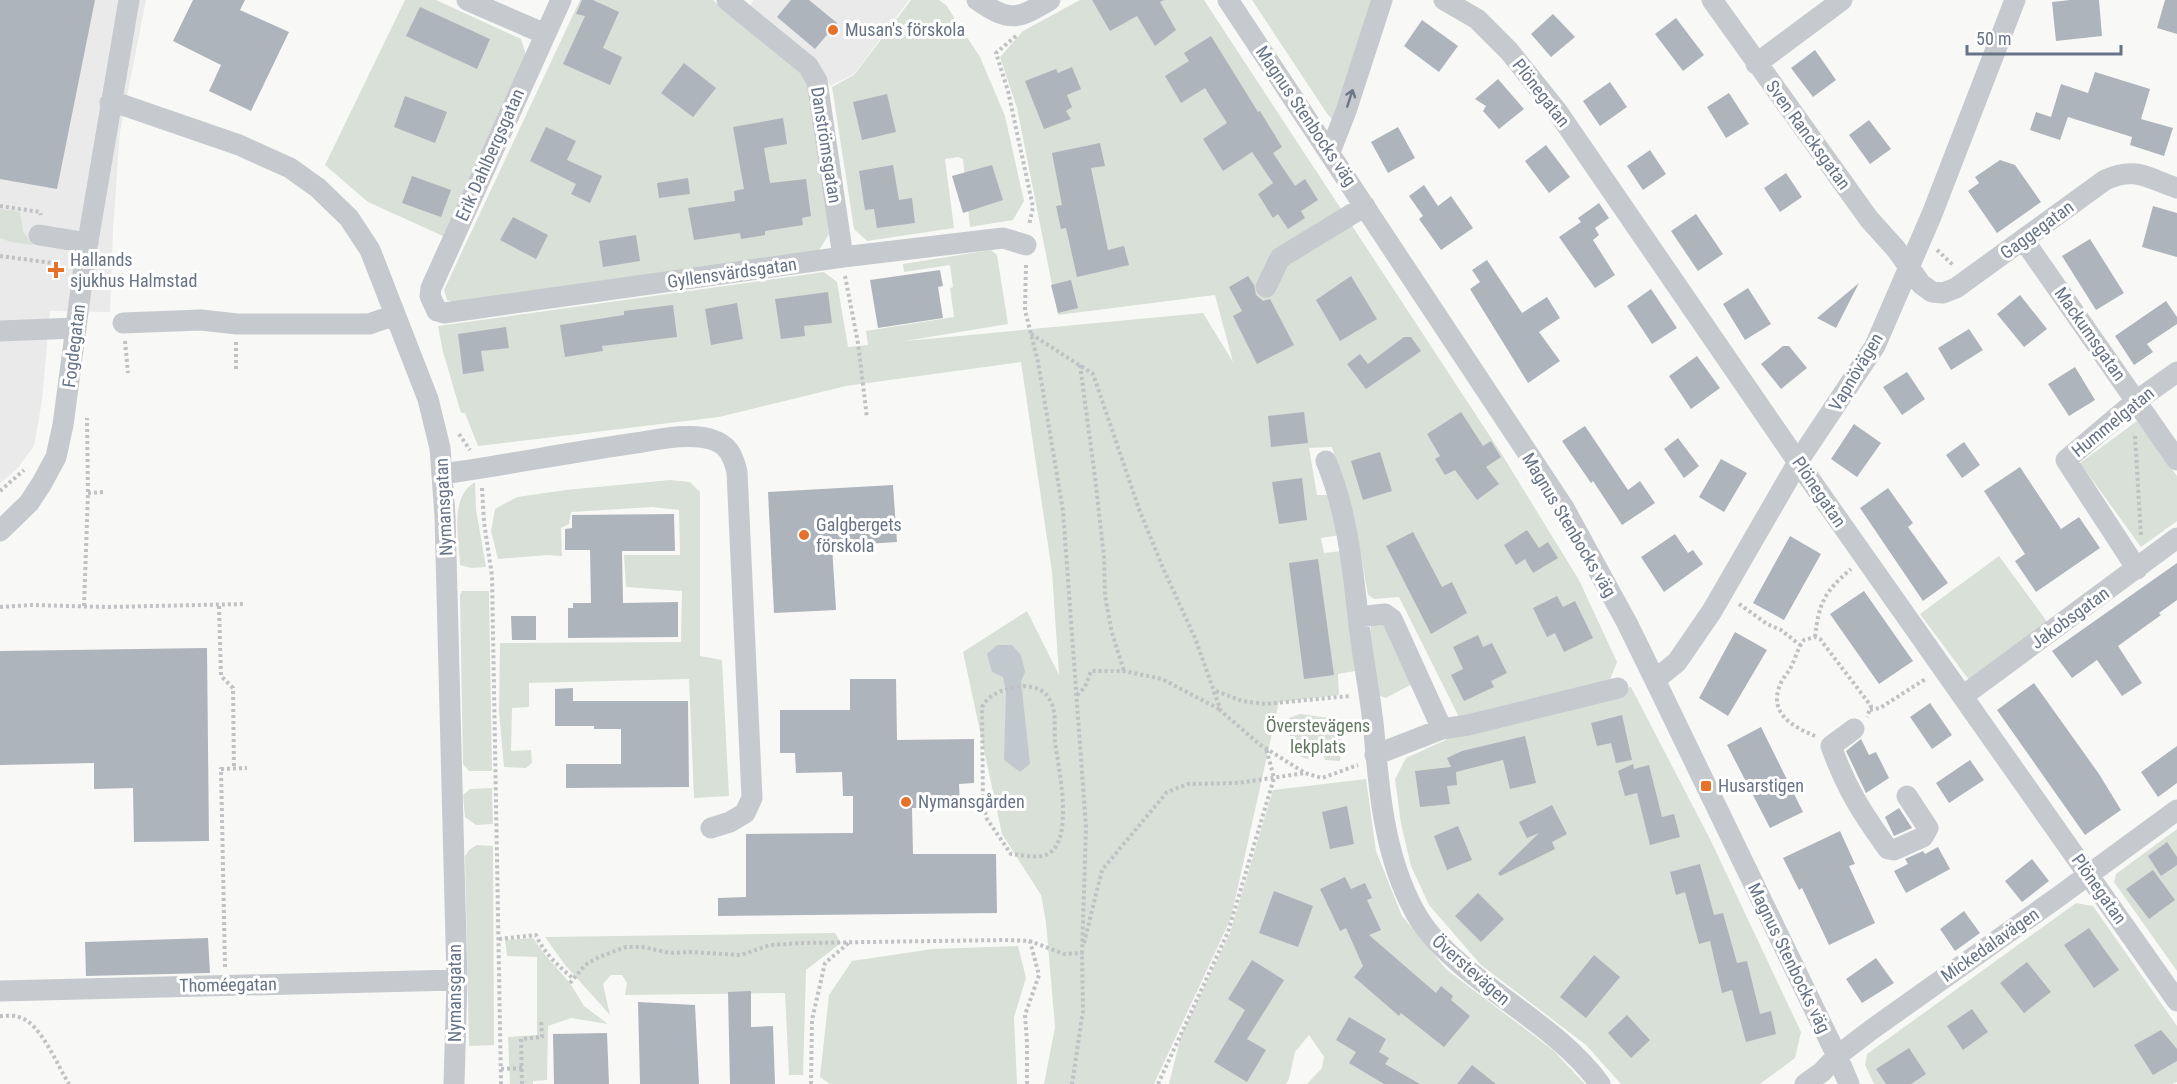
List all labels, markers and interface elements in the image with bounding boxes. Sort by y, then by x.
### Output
scale bar [1967,18,2122,56]
place label: Musan's förskola [845,19,965,40]
marker: Musan's förskola [826,23,840,37]
text: 50 m [1976,28,2011,49]
street label: Magnus Stenbocks väg [1252,42,1361,190]
street label: Plönegatan [1508,55,1574,131]
street label: Sven Rancksgatan [1762,76,1855,193]
street label: Erik Dahlbergsgatan [451,85,528,224]
street label: Danströmsgatan [807,85,846,205]
one-way arrow [1345,89,1356,108]
street label: Gaggegatan [1996,196,2078,263]
place label: Hallands sjukhus Halmstad [70,249,197,291]
street label: Gyllensvärdsgatan [666,253,798,292]
marker: Hallands sjukhus Halmstad [47,261,65,279]
street label: Mackumsgatan [2050,283,2130,384]
street label: Fogdegatan [58,303,89,389]
street label: Vapnövägen [1824,329,1887,414]
street label: Hummelgatan [2067,382,2158,461]
street label: Magnus Stenbocks väg [1518,449,1621,601]
street label: Plönegatan [1788,452,1851,531]
street label: Nymansgatan [430,458,457,556]
place label: Galgbergets förskola [816,514,902,556]
marker: Galgbergets förskola [797,528,811,542]
street label: Jakobsgatan [2026,582,2113,653]
park label: Överstevägens lekplats [1266,715,1370,757]
place label: Husarstigen [1718,775,1804,796]
marker: Husarstigen [1699,779,1713,793]
place label: Nymansgården [918,791,1025,812]
marker: Nymansgården [899,795,913,809]
street label: Plönegatan [2068,850,2131,928]
street label: Magnus Stenbocks väg [1744,879,1835,1036]
street label: Mickedalavägen [1937,903,2043,986]
street label: Överstevägen [1428,930,1515,1009]
street label: Nymansgatan [444,944,465,1042]
street label: Thoméegatan [179,973,277,996]

